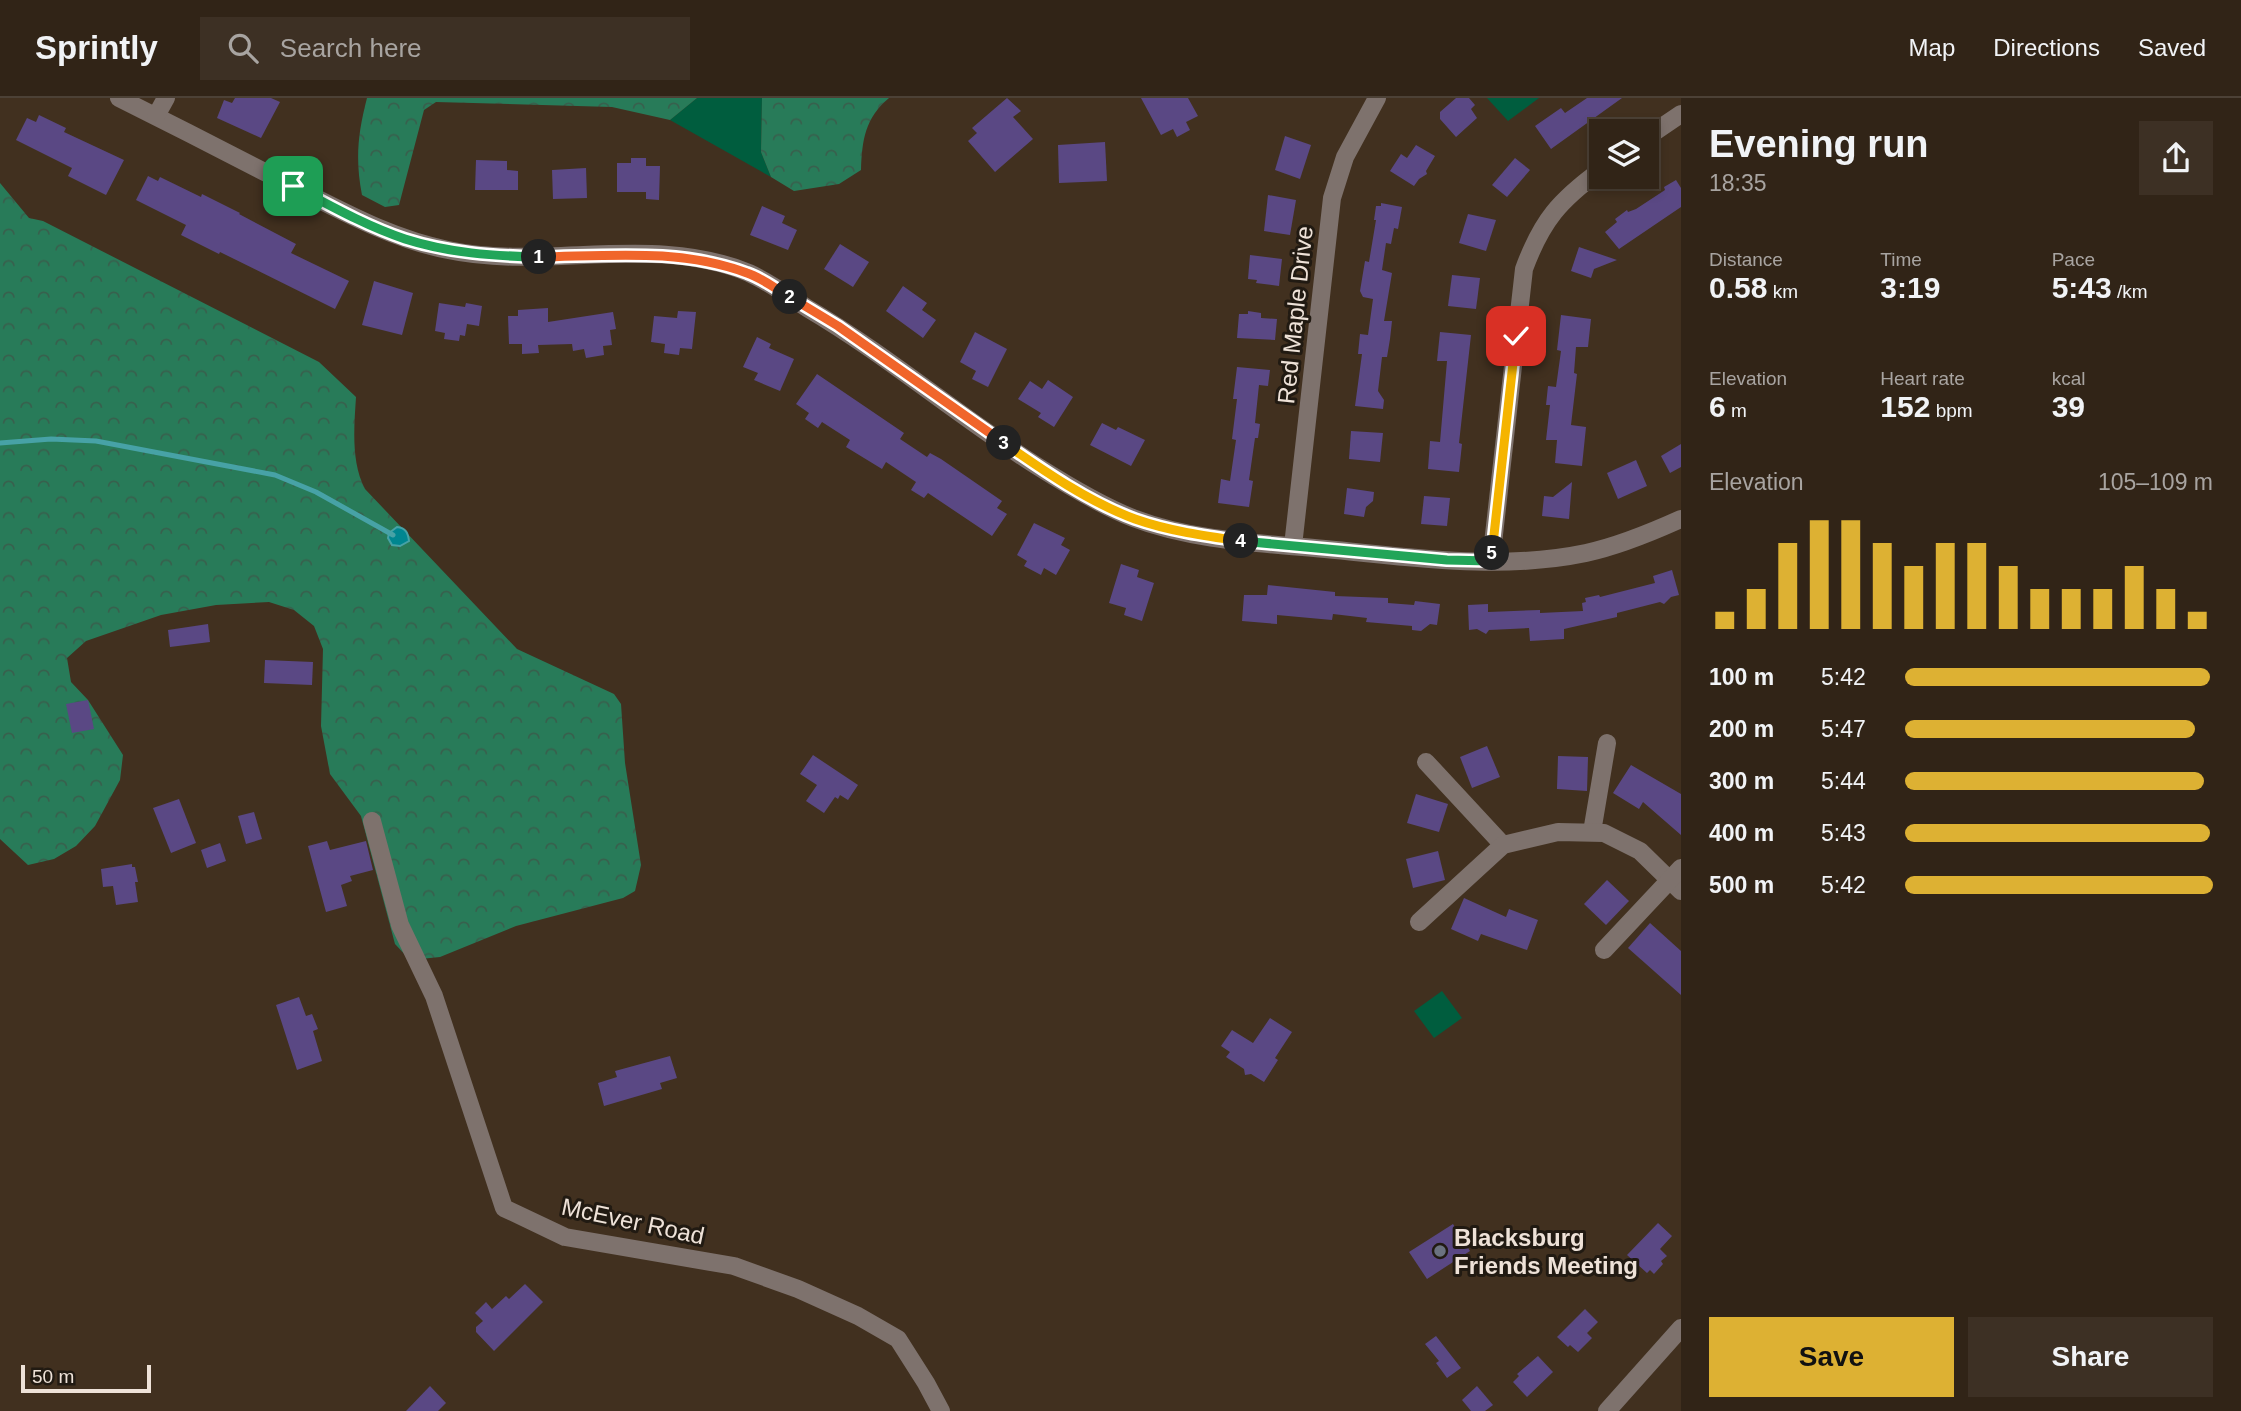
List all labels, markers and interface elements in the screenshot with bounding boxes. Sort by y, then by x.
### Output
search box [200,17,690,80]
text: Sprintly [35,29,158,66]
icon: search [224,29,262,67]
text: Search here [280,33,422,63]
text: Map [1909,34,1955,61]
text: Directions [1993,34,2100,61]
text: Saved [2138,34,2206,61]
map controls [1589,119,1659,189]
button: layers [1589,119,1659,189]
button: share [2139,121,2213,195]
text: Evening run [1709,123,1929,165]
pin [263,156,323,216]
icon: arrive [274,167,312,205]
text: 18:35 [1709,170,1767,196]
street label: Red Maple Drive [1272,225,1318,405]
pin: 1 [522,240,556,274]
text: 1 [533,246,544,267]
text: Distance [1709,249,1783,270]
text: Time [1880,249,1922,270]
text: Pace [2052,249,2095,270]
text: 0.58 [1709,271,1767,304]
text: 3:19 [1880,271,1940,304]
text: 5:43 [2052,271,2112,304]
pin: 2 [772,280,808,314]
text: km [1767,281,1798,302]
text: /km [2112,281,2148,302]
text: 2 [784,286,795,307]
pin [1486,306,1546,366]
icon: check [1497,317,1535,355]
text: Elevation [1709,368,1787,389]
text: Heart rate [1880,368,1965,389]
text: kcal [2052,368,2085,389]
text: 6 [1709,390,1726,423]
text: 152 [1880,390,1930,423]
text: 39 [2052,390,2085,423]
text: m [1726,400,1747,421]
text: bpm [1930,400,1973,421]
pin: 3 [986,426,1021,460]
text: 3 [998,432,1009,453]
text: Elevation [1709,469,1804,495]
text: 105–109 m [2098,469,2213,495]
pin: 4 [1224,524,1258,558]
text: 4 [1235,530,1246,551]
pin: 5 [1474,536,1510,570]
text: 5 [1486,542,1497,563]
text: 100 m [1709,664,1774,690]
text: 5:42 [1821,664,1866,690]
text: 200 m [1709,716,1774,742]
text: 5:47 [1821,716,1866,742]
text: 300 m [1709,768,1774,794]
text: 5:44 [1821,768,1866,794]
text: 400 m [1709,820,1774,846]
text: 5:43 [1821,820,1866,846]
text: 500 m [1709,872,1774,898]
text: 5:42 [1821,872,1866,898]
street label: McEver Road [559,1193,707,1249]
place label: Blacksburg Friends Meeting [1454,1224,1638,1279]
marker: Blacksburg Friends Meeting [1432,1243,1448,1259]
button: Save [1709,1317,1954,1397]
button: Share [1968,1317,2213,1397]
scale bar [21,1362,150,1394]
text: 50 m [32,1366,74,1387]

